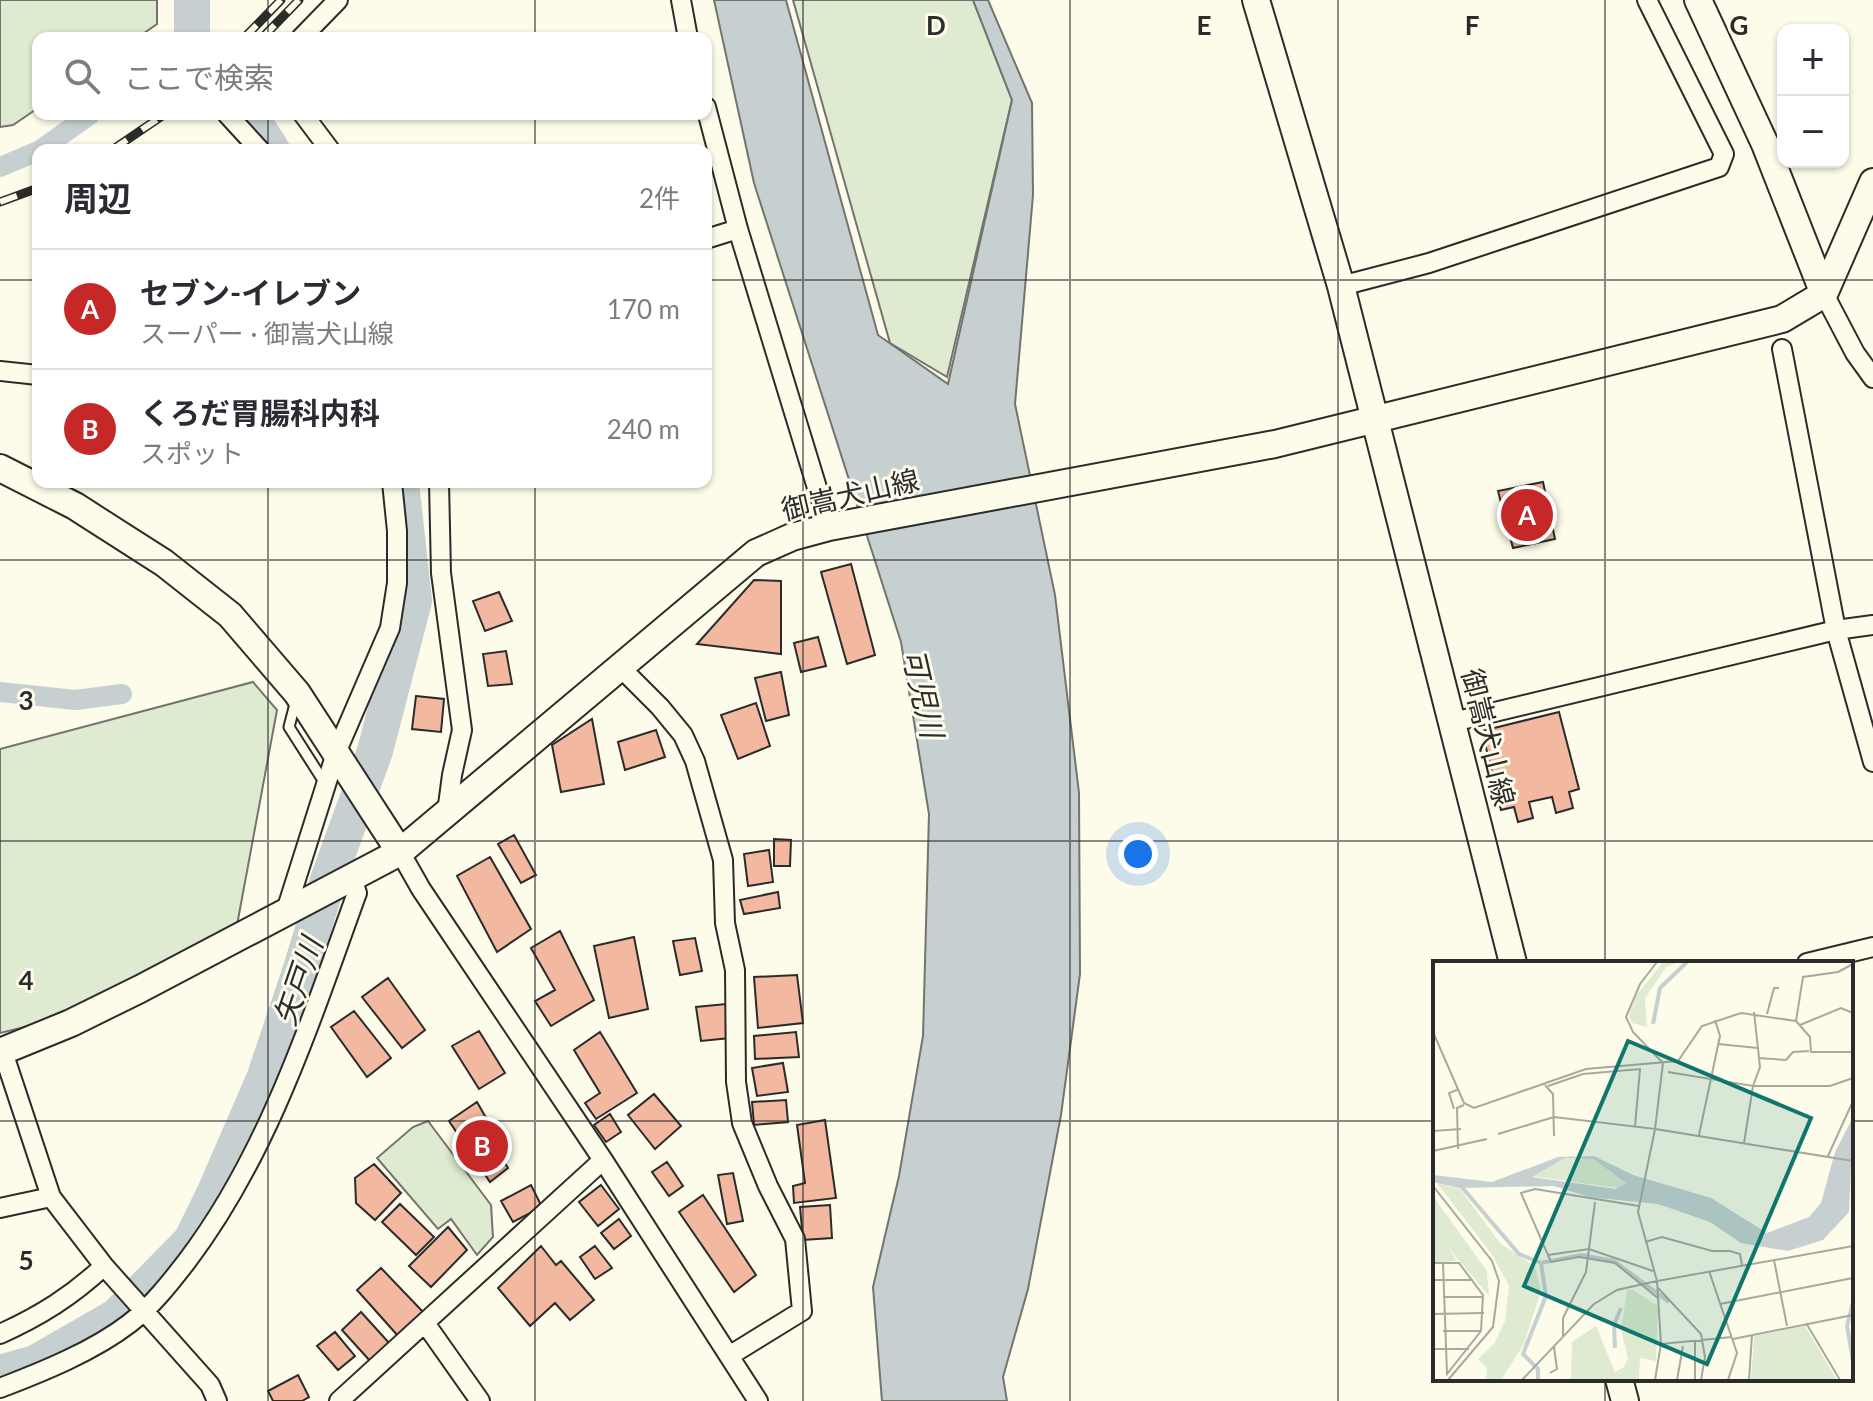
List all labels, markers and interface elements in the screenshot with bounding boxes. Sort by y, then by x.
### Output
text: D [926,9,946,41]
text: E [1197,9,1211,41]
text: F [1465,9,1479,41]
text: G [1730,9,1748,41]
map controls [1777,24,1849,168]
button: + [1777,24,1849,96]
search box [32,32,712,120]
icon: search [60,54,104,98]
text: ここで検索 [124,59,274,95]
button: − [1777,96,1849,168]
text: 周辺 [64,177,132,218]
text: 2件 [639,182,680,214]
text: セブン-イレブン [140,274,361,310]
text: A [81,293,99,325]
text: 170 m [607,293,680,325]
text: スーパー · 御嵩犬山線 [140,317,394,349]
text: くろだ胃腸科内科 [140,394,380,430]
text: B [81,413,99,445]
text: 240 m [607,413,680,445]
text: スポット [140,437,244,469]
street label: 御嵩犬山線 [778,462,922,526]
pin: A [1501,485,1553,545]
water label: 可児川 [896,645,952,744]
street label: 御嵩犬山線 [1456,665,1522,809]
text: 3 [18,684,34,716]
your location [1118,834,1158,874]
water label: 矢戸川 [265,930,330,1029]
inset map [1433,961,1853,1381]
text: 4 [18,964,34,996]
pin: B [456,1116,508,1176]
text: 5 [18,1244,34,1276]

